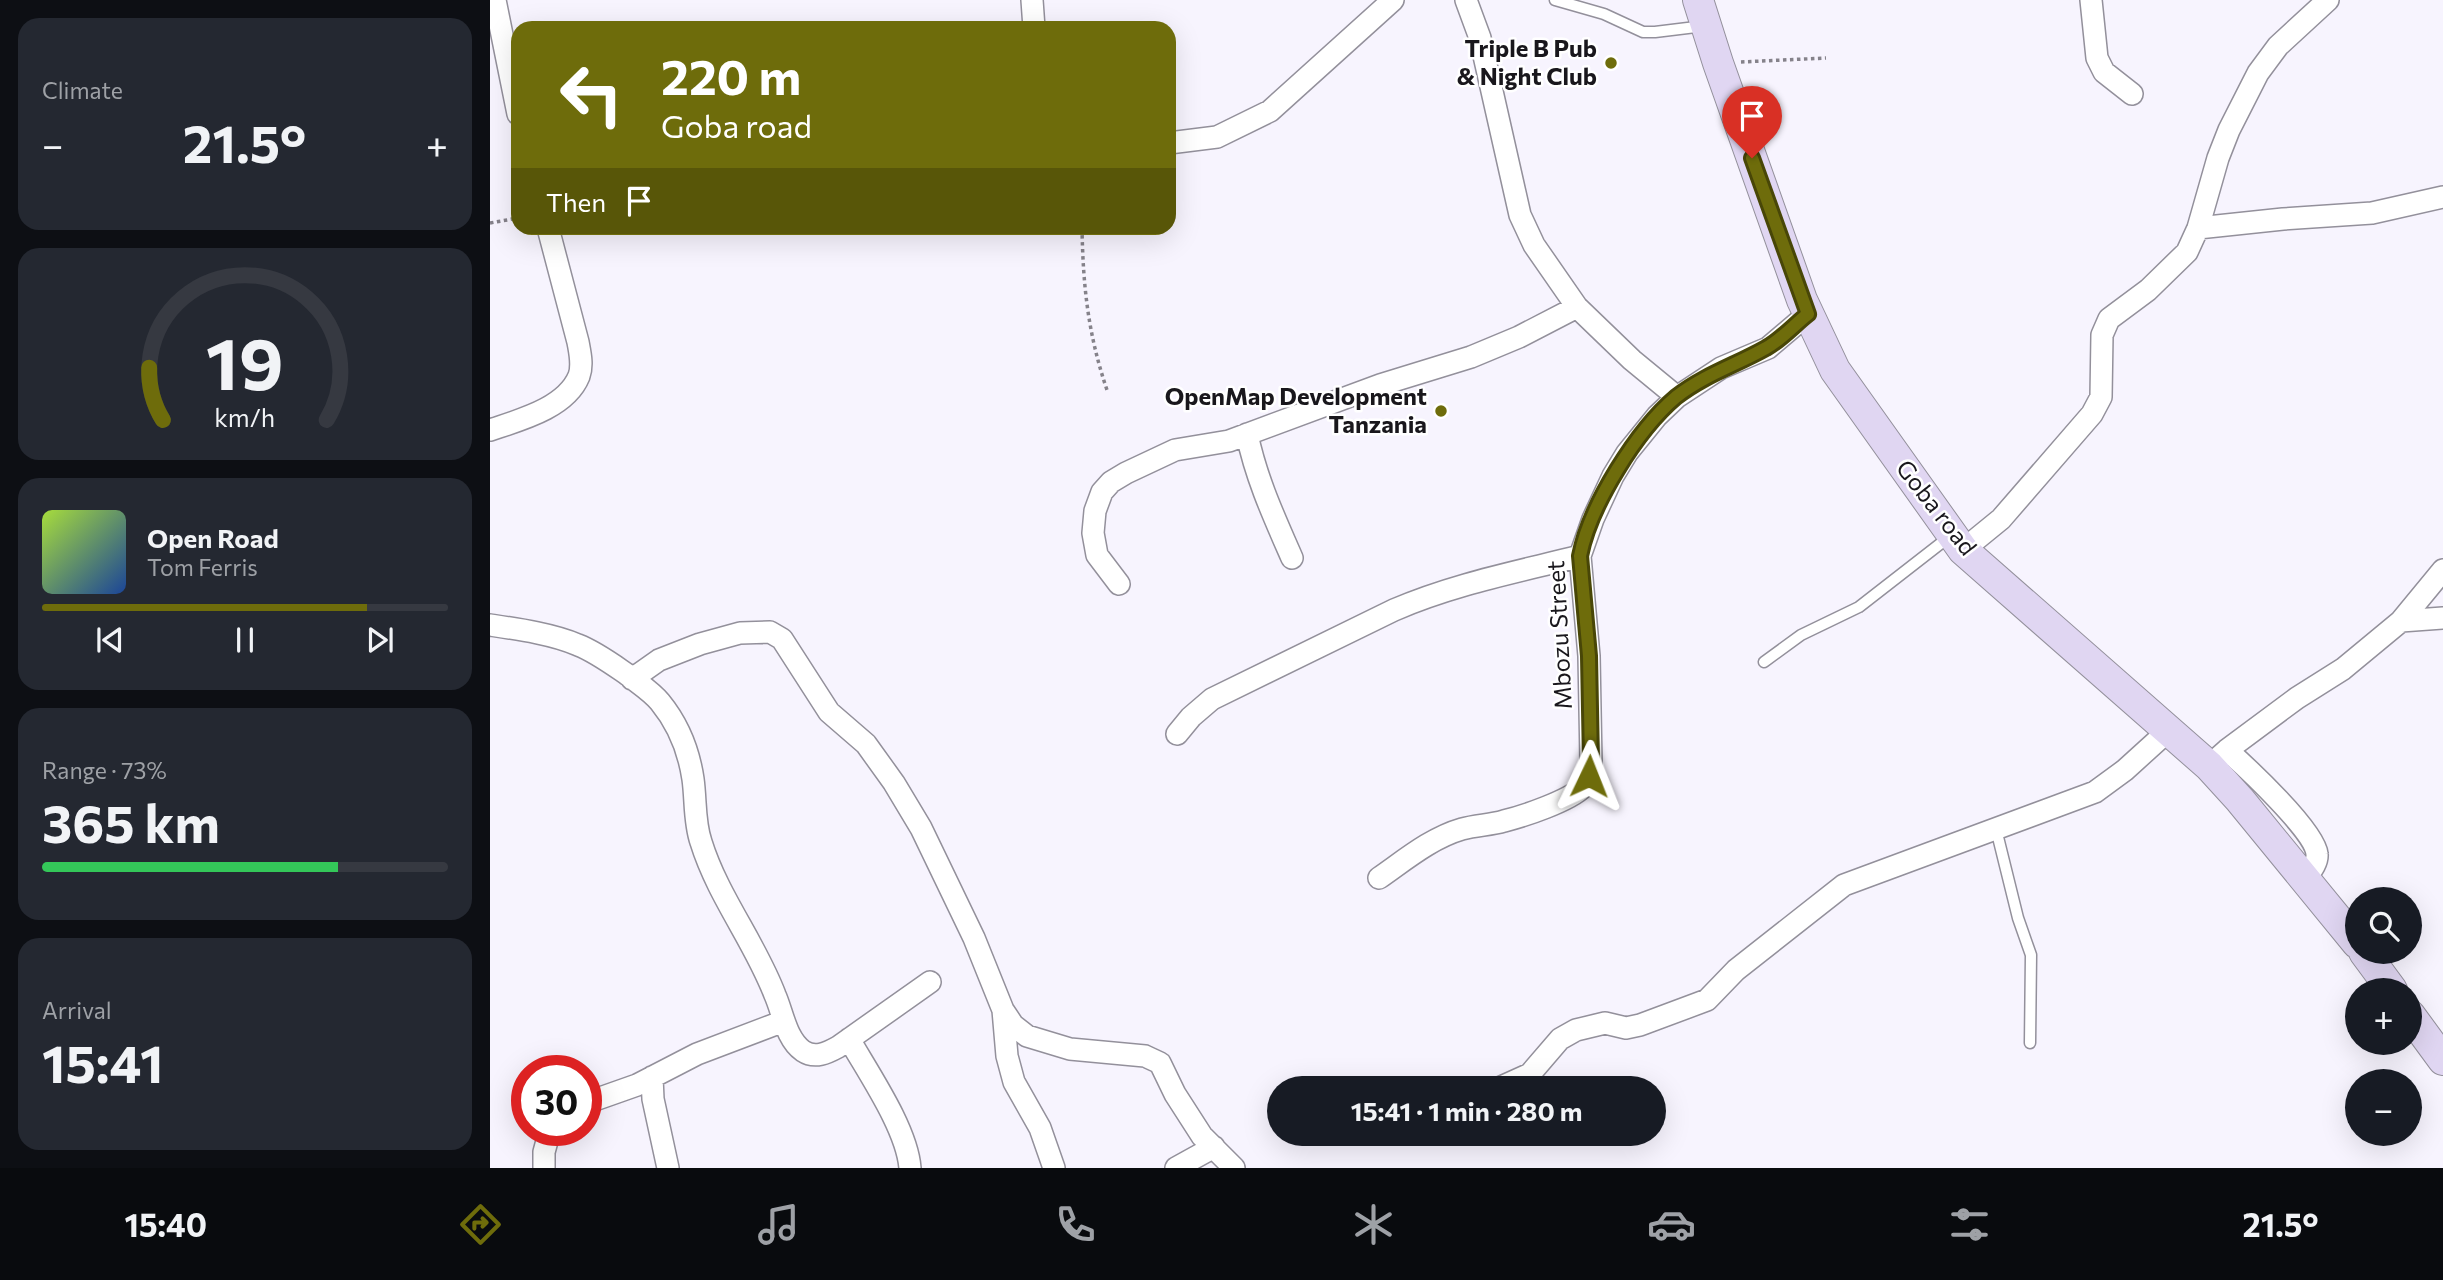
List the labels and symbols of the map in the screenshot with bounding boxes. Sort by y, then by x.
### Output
place label: Triple B Pub & Night Club [1457,33,1597,90]
marker: Triple B Pub & Night Club [1603,55,1619,71]
pin [1722,86,1782,158]
place label: OpenMap Development Tanzania [1165,381,1427,438]
marker: OpenMap Development Tanzania [1433,403,1449,419]
street label: Goba road [1891,454,1983,561]
street label: Mbozu Street [1540,560,1577,710]
position arrow [1552,739,1626,813]
speed limit sign: 30 [511,1055,602,1146]

